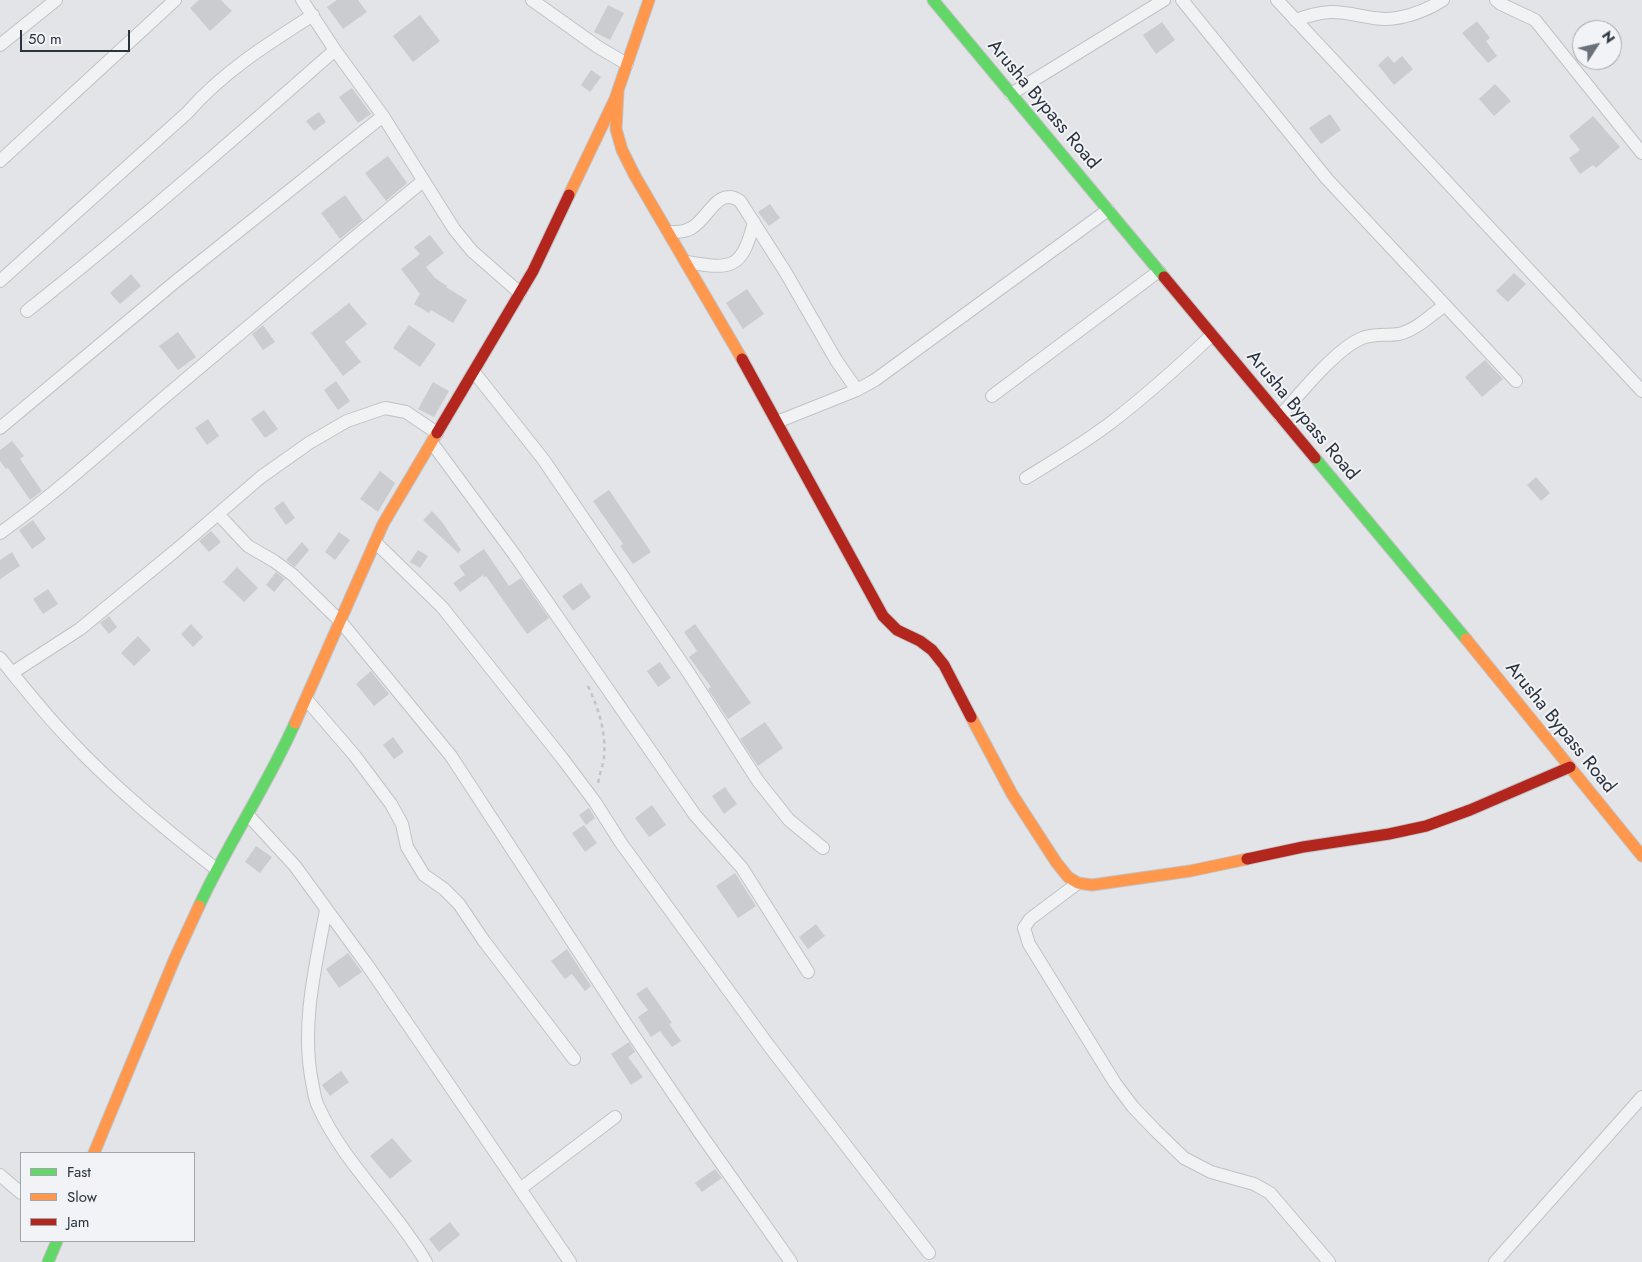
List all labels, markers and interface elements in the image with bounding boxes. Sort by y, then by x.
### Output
scale bar [22,20,132,52]
north arrow [1572,20,1622,70]
text: N [1597,27,1620,47]
text: 50 m [28,28,62,50]
street label: Arusha Bypass Road [982,35,1104,175]
street label: Arusha Bypass Road [1241,346,1363,486]
street label: Arusha Bypass Road [1500,658,1620,798]
legend [20,1152,195,1242]
text: Fast [67,1161,91,1183]
text: Slow [67,1186,97,1208]
text: Jam [67,1211,90,1233]

